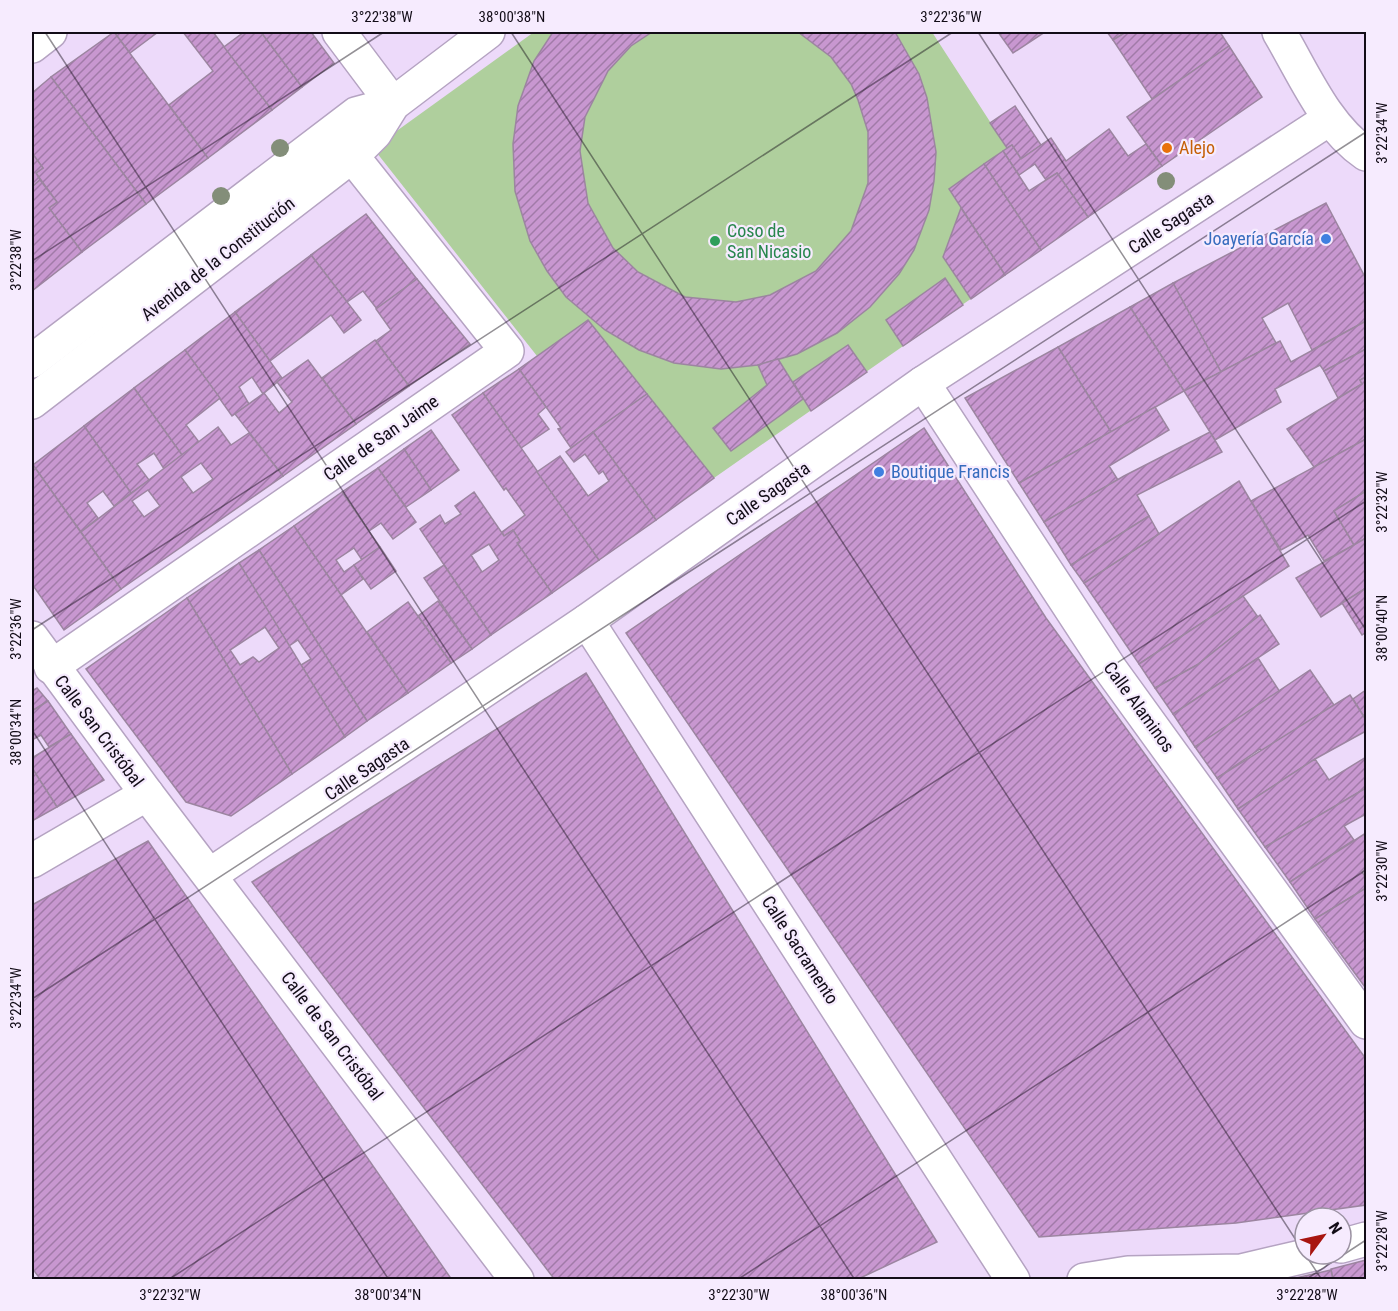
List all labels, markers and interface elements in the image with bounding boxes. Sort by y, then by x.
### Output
text: 3°22'38"W [351,8,413,26]
text: 38°00'38"N [479,8,545,26]
text: 3°22'36"W [920,8,982,26]
text: 3°22'34"W [1373,102,1391,164]
place label: Alejo [1179,137,1215,158]
marker: Alejo [1160,141,1174,155]
street label: Calle Sagasta [1124,187,1217,258]
street label: Avenida de la Constitución [137,192,299,325]
place label: Coso de San Nicasio [727,220,811,262]
place label: Joayería García [1204,228,1314,249]
text: 3°22'38"W [7,229,25,291]
marker: Joayería García [1319,232,1333,246]
marker: Coso de San Nicasio [708,234,722,248]
street label: Calle de San Jaime [319,390,442,485]
street label: Calle Sagasta [722,457,814,530]
place label: Boutique Francis [891,461,1010,482]
marker: Boutique Francis [872,465,886,479]
text: 3°22'32"W [1373,471,1391,533]
text: 38°00'40"N [1373,595,1391,661]
text: 3°22'36"W [7,598,25,660]
street label: Calle Alaminos [1100,657,1179,756]
street label: Calle San Cristóbal [51,671,148,791]
text: 38°00'34"N [7,699,25,765]
street label: Calle Sagasta [321,733,413,804]
text: 3°22'30"W [1373,840,1391,902]
street label: Calle Sacramento [758,892,843,1008]
text: 3°22'34"W [7,967,25,1029]
street label: Calle de San Cristóbal [277,967,388,1104]
north arrow [1293,1206,1353,1266]
text: 3°22'28"W [1373,1210,1391,1272]
text: N [1325,1219,1346,1237]
text: 3°22'32"W [139,1286,201,1304]
text: 38°00'34"N [355,1286,421,1304]
text: 3°22'30"W [708,1286,770,1304]
text: 38°00'36"N [821,1286,887,1304]
text: 3°22'28"W [1276,1286,1338,1304]

